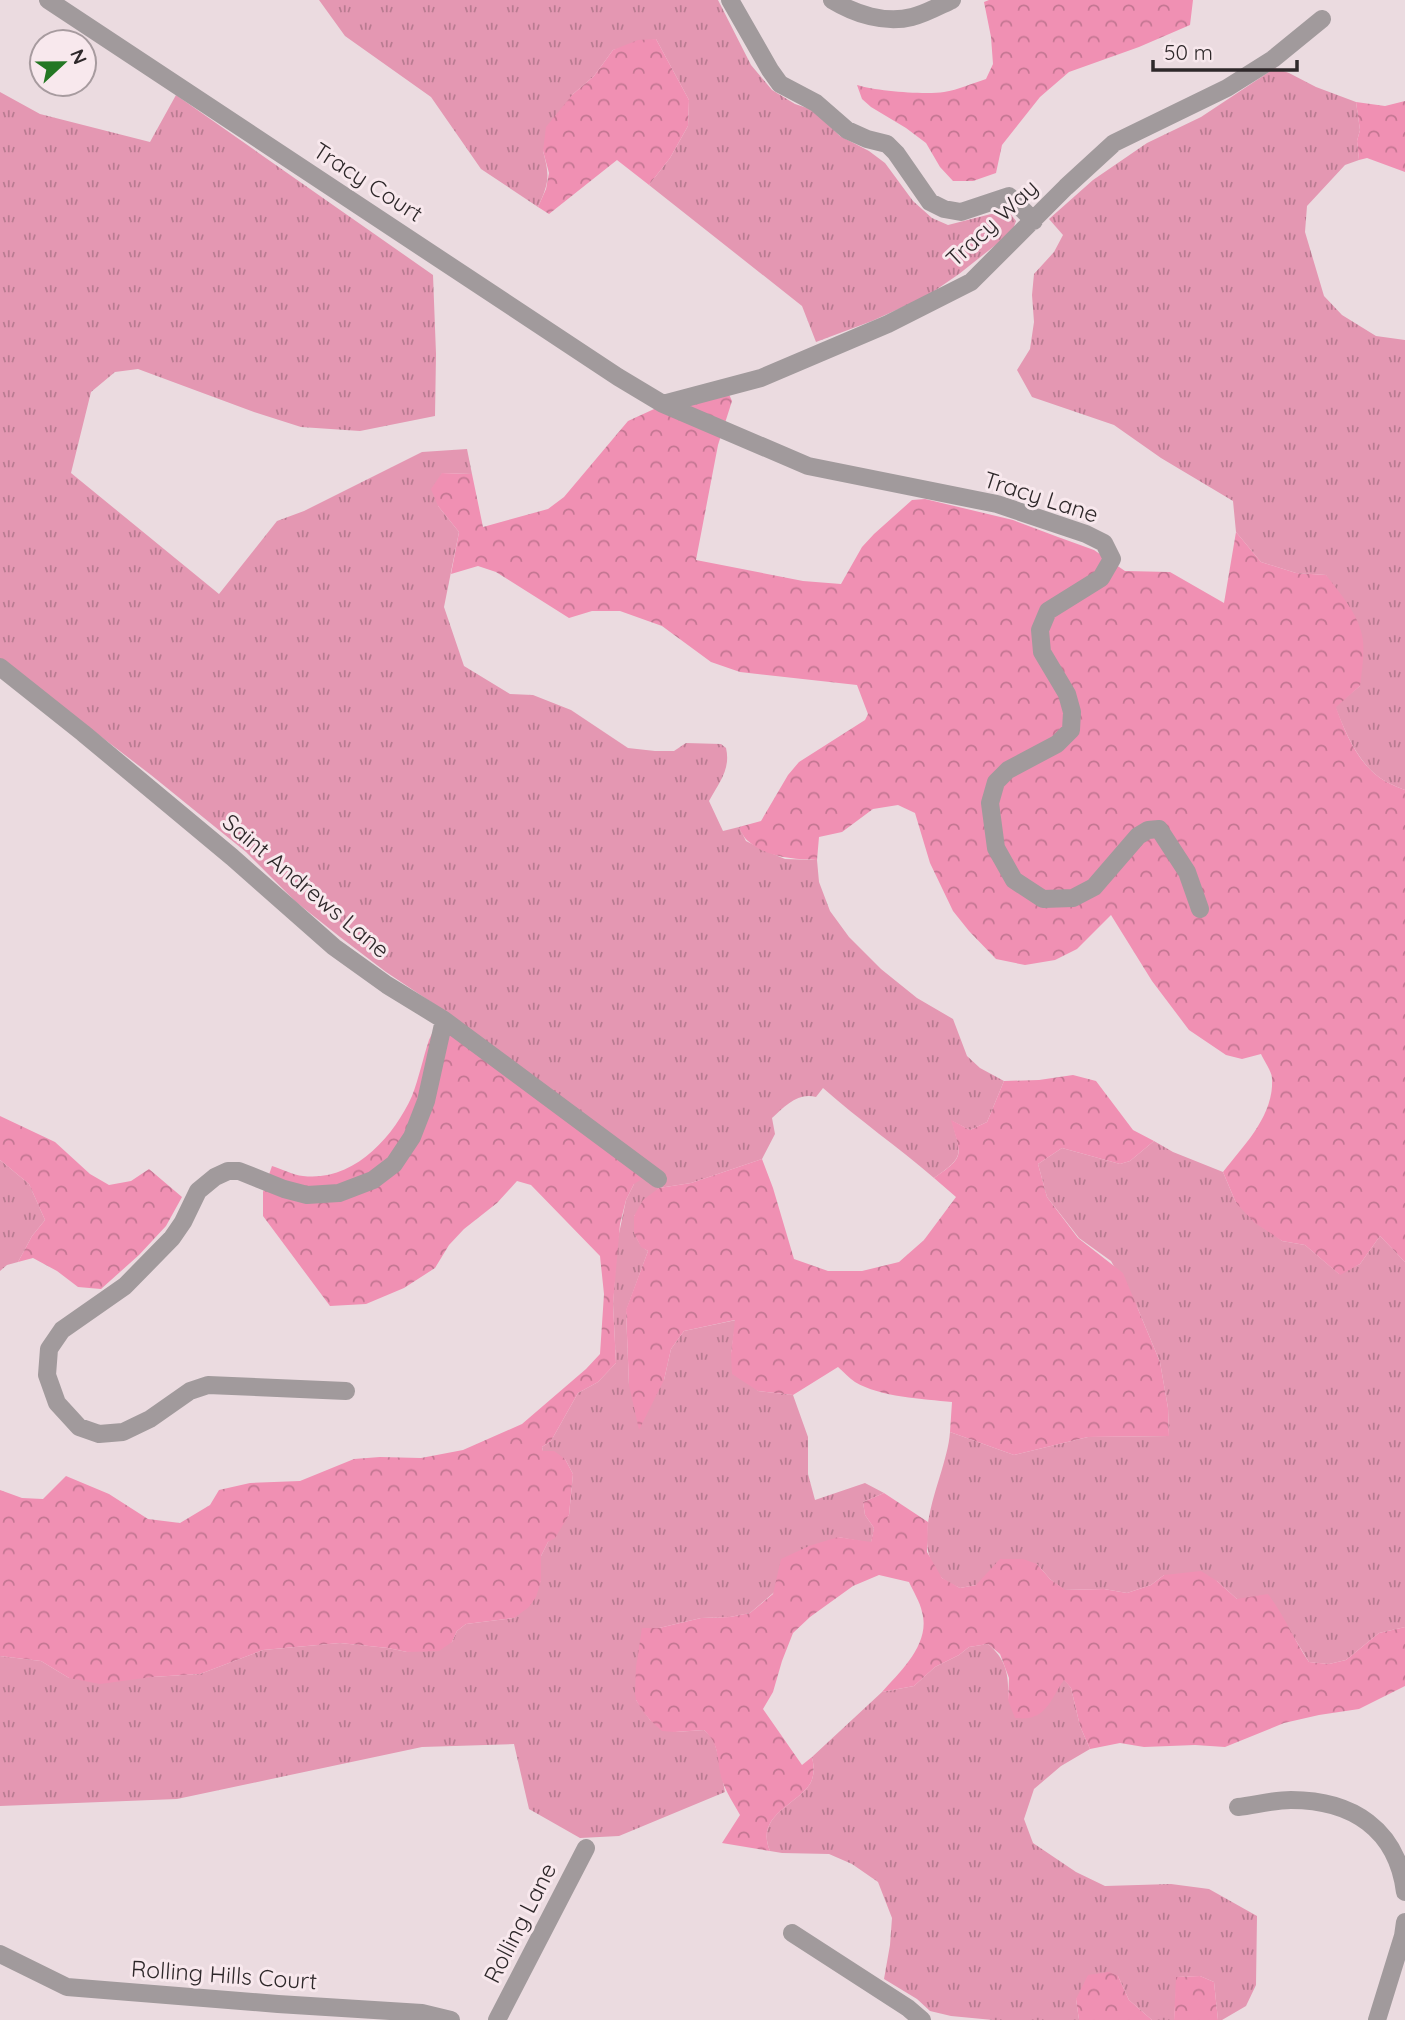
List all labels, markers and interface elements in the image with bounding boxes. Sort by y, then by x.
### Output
north arrow [28,28,98,98]
scale bar [1153,28,1296,72]
text: 50 m [1164,39,1213,65]
text: N [65,46,93,68]
street label: Tracy Court [308,135,429,228]
street label: Tracy Way [940,173,1044,273]
street label: Tracy Lane [980,464,1102,529]
street label: Saint Andrews Lane [217,807,396,964]
street label: Rolling Lane [477,1858,562,1988]
street label: Rolling Hills Court [130,1954,318,1995]

